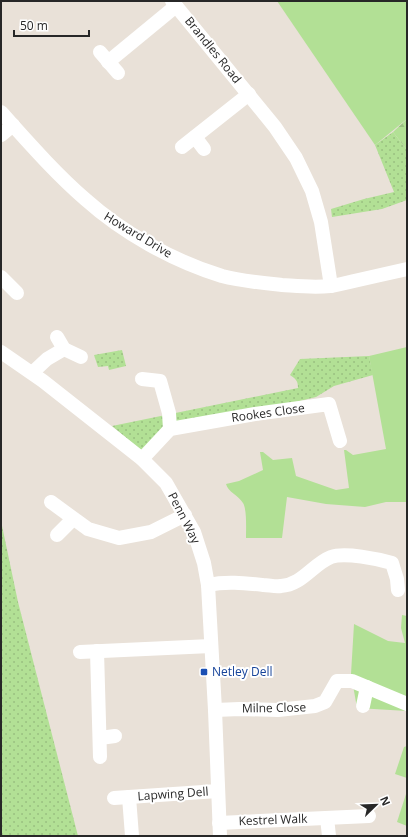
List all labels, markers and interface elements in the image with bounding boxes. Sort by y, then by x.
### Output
scale bar [14,12,89,38]
street label: Brandles Road [181,13,246,87]
text: 50 m [20,17,48,34]
street label: Howard Drive [101,208,176,262]
street label: Rookes Close [230,399,306,426]
street label: Penn Way [164,489,205,547]
place label: Netley Dell [212,663,272,680]
marker: Netley Dell [199,667,209,677]
street label: Milne Close [242,698,307,717]
street label: Lapwing Dell [137,783,209,804]
north arrow [356,785,396,825]
text: N [377,794,394,808]
street label: Kestrel Walk [238,810,308,829]

